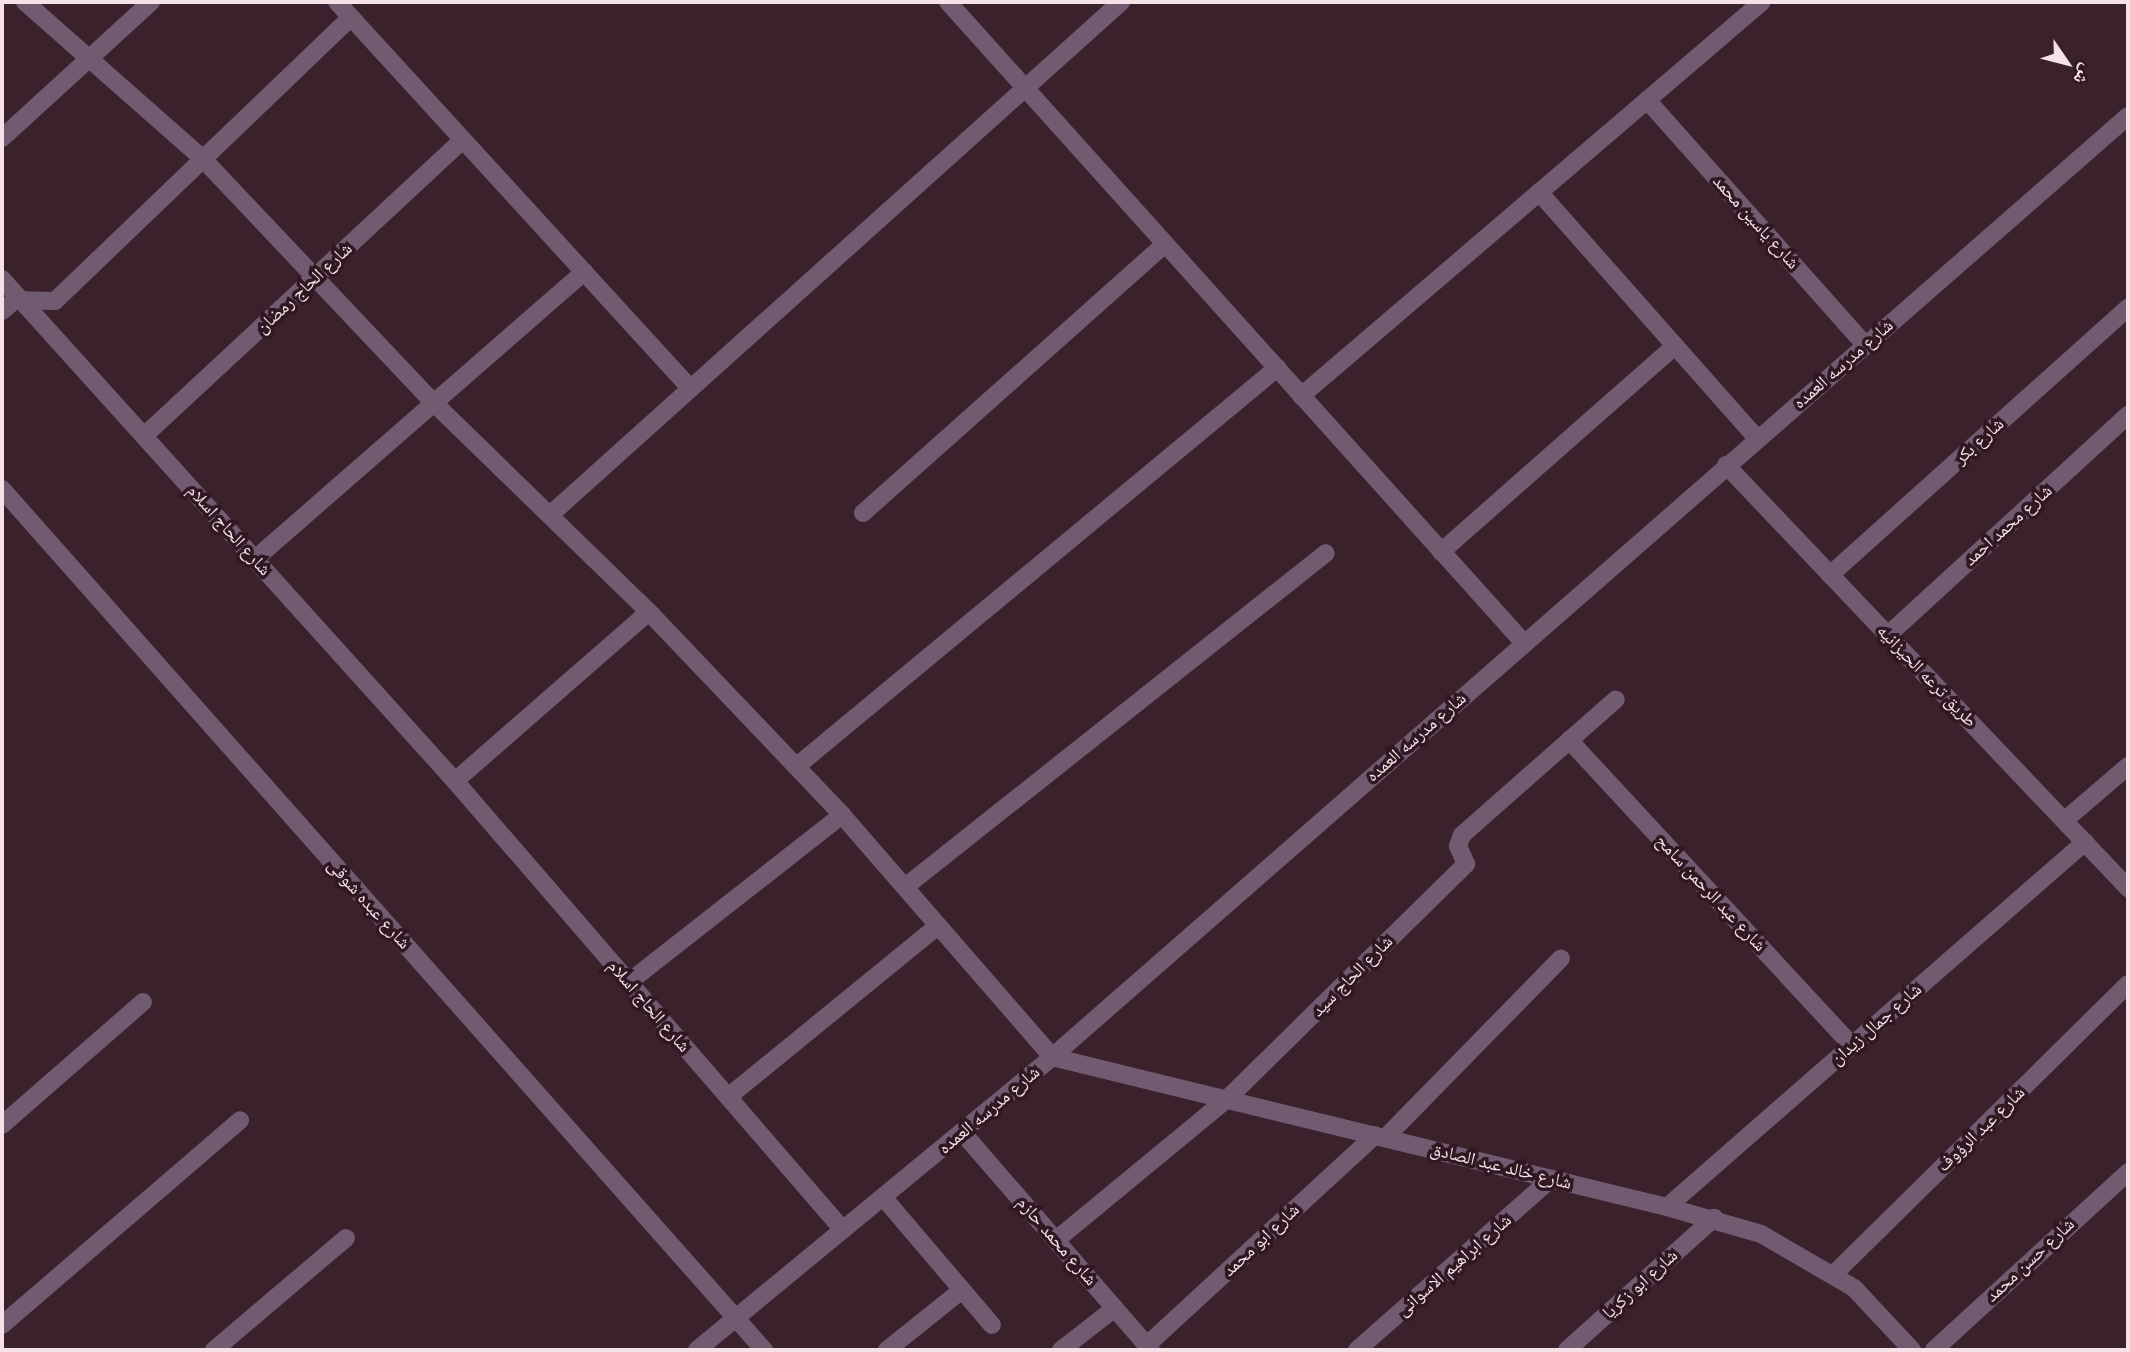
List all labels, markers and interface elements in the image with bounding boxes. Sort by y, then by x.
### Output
north arrow [2032,28,2102,98]
text: ش [2069,60,2099,90]
street label: شارع ياسين محمد [1708,171,1804,273]
street label: شارع الحاج رمضان [251,238,357,338]
street label: شارع مدرسه العمده [1788,315,1898,413]
street label: شارع بكر [1950,413,2008,469]
street label: شارع الحاج اسلام [182,480,276,580]
street label: شارع محمد احمد [1959,480,2057,570]
street label: طريق ترعه الحيزانيه [1873,620,1981,732]
street label: شارع مدرسه العمده [1361,688,1471,786]
street label: شارع عبد الرحمن سامح [1651,830,1771,956]
street label: شارع عبده شوقى [323,854,415,954]
street label: شارع الحاج سيد [1307,931,1397,1021]
street label: شارع الحاج اسلام [603,955,695,1057]
street label: شارع جمال زيدان [1826,978,1926,1070]
street label: شارع مدرسه العمده [934,1061,1044,1159]
street label: شارع عبد الرؤوف [1933,1082,2029,1176]
street label: شارع خالد عبد الصادق [1428,1138,1574,1194]
street label: شارع محمد حازم [1012,1192,1102,1290]
street label: شارع ابو محمد [1218,1199,1304,1281]
street label: شارع ابراهيم الاسوانى [1392,1209,1516,1321]
street label: شارع حسن محمد [1981,1213,2079,1307]
street label: شارع ابو زكريا [1598,1245,1682,1323]

